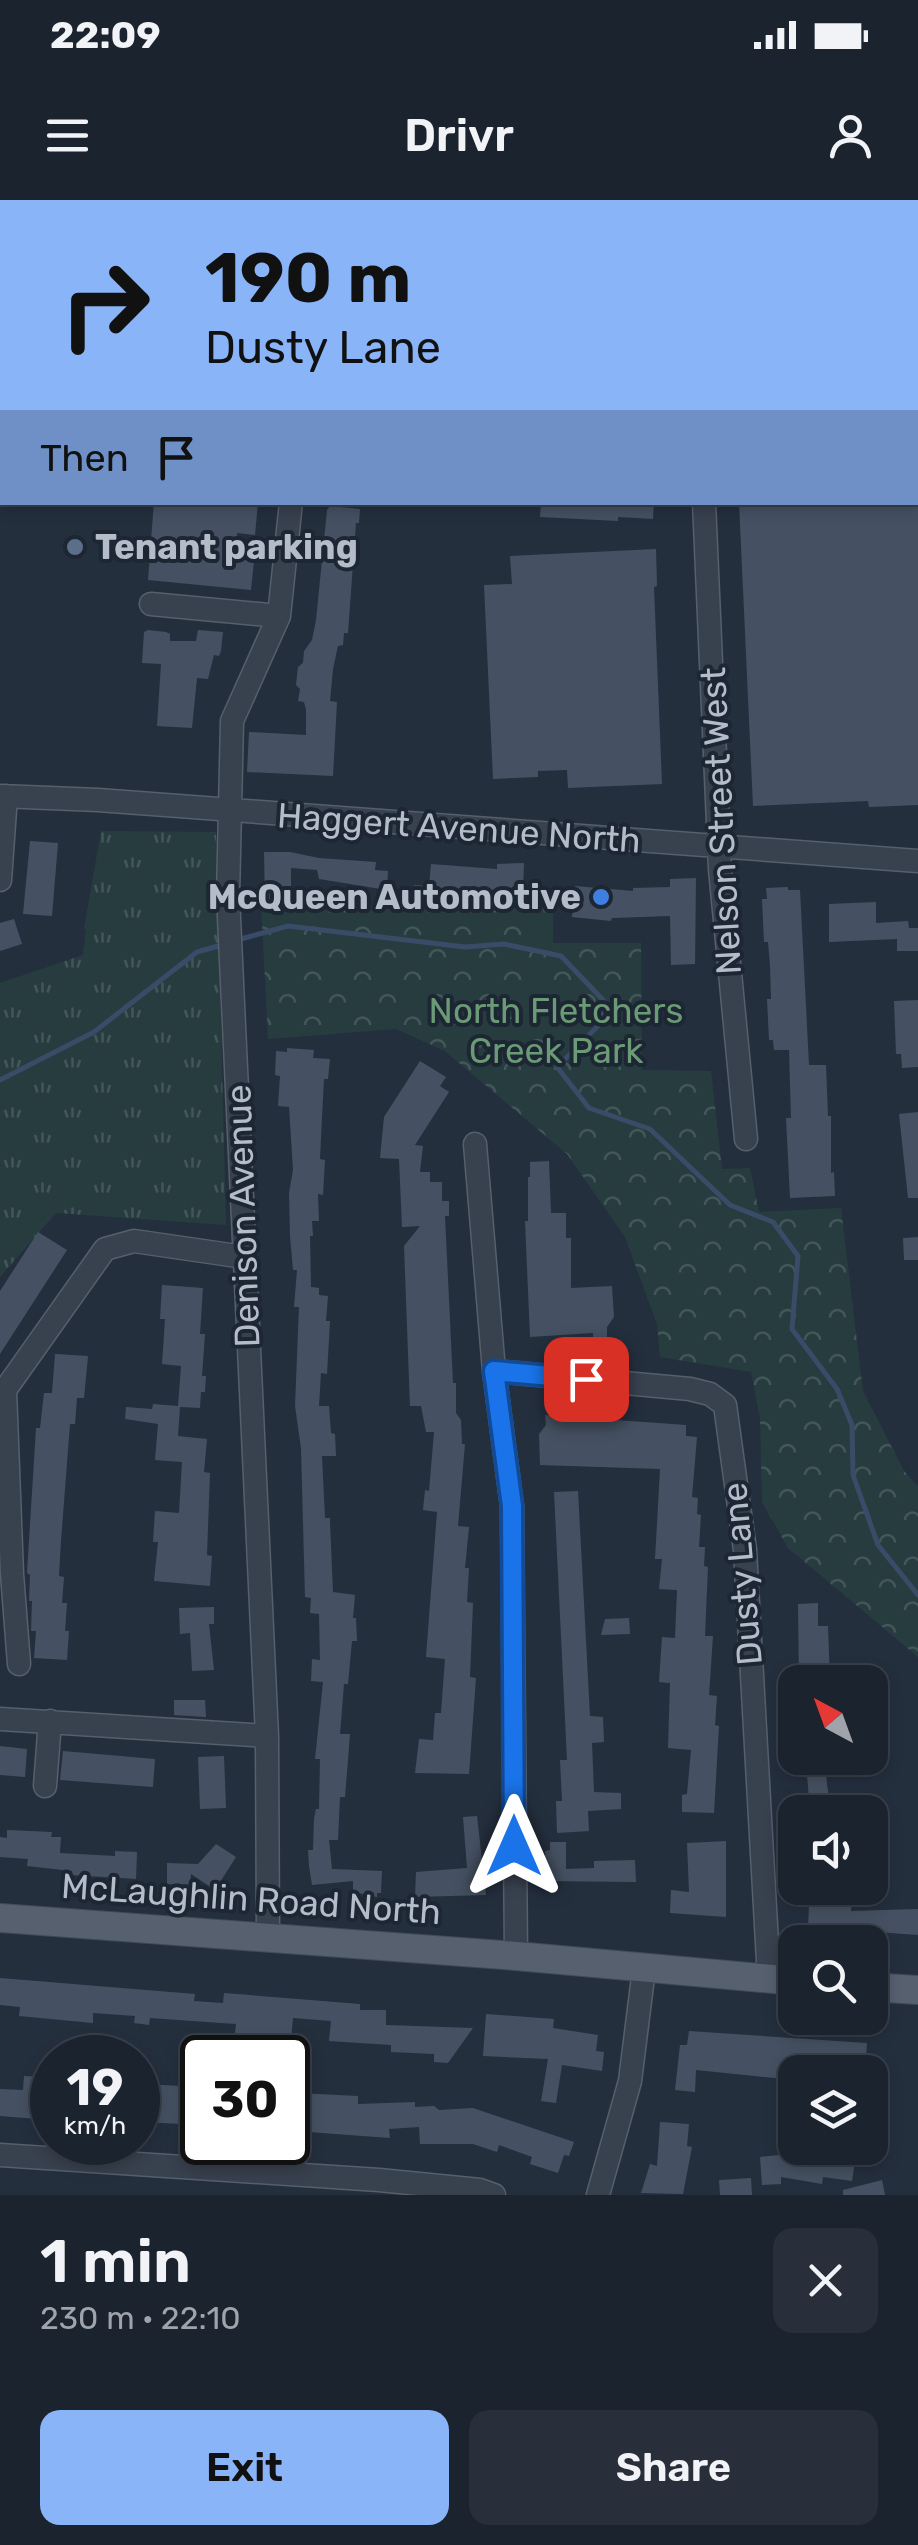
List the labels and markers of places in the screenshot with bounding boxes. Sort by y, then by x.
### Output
place label: Tenant parking [95,526,358,568]
marker: Tenant parking [64,536,86,558]
place label: McQueen Automotive [208,876,581,918]
marker: McQueen Automotive [590,886,612,908]
pin [544,1337,629,1422]

